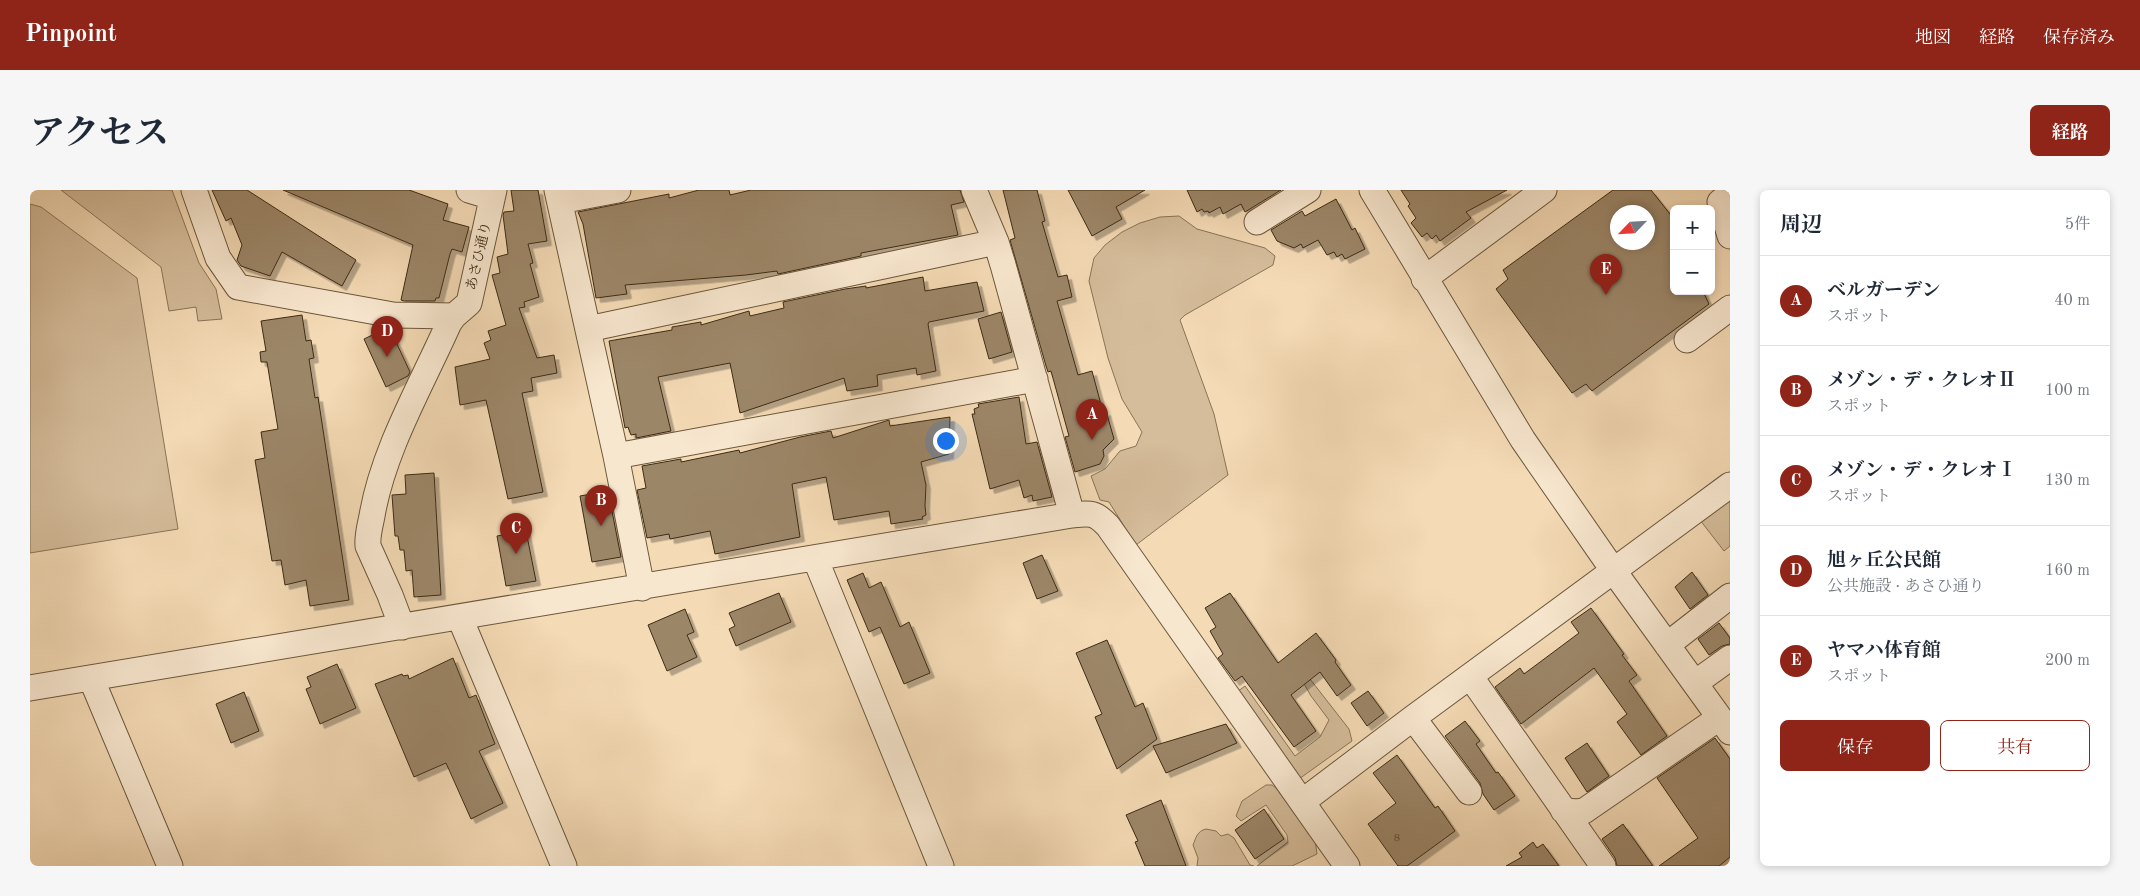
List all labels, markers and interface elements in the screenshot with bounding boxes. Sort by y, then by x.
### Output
text: Pinpoint [25,23,117,47]
text: 地図 [1915,29,1951,47]
text: 経路 [1979,29,2015,47]
text: 保存済み [2043,29,2115,47]
button: 経路 [2030,105,2110,156]
text: アクセス [30,117,169,152]
north arrow [1610,205,1655,250]
map controls [1670,205,1715,295]
button: + [1670,205,1715,250]
text: 周辺 [1780,215,1822,236]
text: 5件 [2065,217,2090,233]
street label: あさひ通り [463,220,494,292]
button: − [1670,250,1715,295]
pin: E [1590,254,1622,295]
text: ベルガーデン [1827,282,1941,301]
text: A [1790,293,1802,309]
text: 40 m [2054,293,2090,309]
text: スポット [1827,309,1891,325]
pin: D [371,316,403,357]
text: メゾン・デ・クレオⅡ [1827,372,2016,391]
text: B [1790,383,1802,399]
text: 100 m [2045,383,2090,399]
pin: A [1076,399,1108,440]
text: スポット [1827,399,1891,415]
your location [933,428,959,454]
text: メゾン・デ・クレオⅠ [1827,462,2016,481]
text: C [1791,473,1801,489]
text: 130 m [2045,473,2090,489]
pin: B [585,485,617,526]
text: スポット [1827,489,1891,505]
pin: C [500,513,532,554]
text: 旭ヶ丘公民館 [1827,552,1941,571]
text: D [1790,563,1802,579]
text: 160 m [2045,563,2090,579]
text: 公共施設 · あさひ通り [1827,579,1984,595]
text: ヤマハ体育館 [1827,642,1941,661]
text: E [1790,653,1802,669]
text: 200 m [2045,653,2090,669]
text: スポット [1827,669,1891,685]
button: 保存 [1780,720,1930,771]
button: 共有 [1940,720,2090,771]
house number: 8 [1394,833,1400,844]

